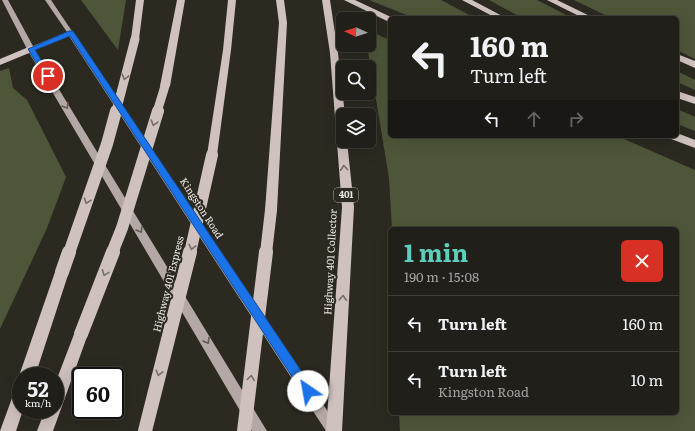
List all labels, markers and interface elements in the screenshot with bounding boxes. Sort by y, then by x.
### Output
north arrow [336,12,376,52]
map controls [336,12,376,148]
text: 160 m [470,24,549,66]
icon: left [404,32,456,84]
pin [31,59,65,93]
button: search [336,60,376,100]
text: Turn left [470,62,547,89]
icon: arrive [37,65,59,87]
one-way arrow [121,73,129,80]
one-way arrow [61,102,68,109]
button: layers [336,108,376,148]
icon: left [481,108,503,130]
icon: ahead [523,108,545,130]
icon: right [565,108,587,130]
one-way arrow [150,120,159,127]
one-way arrow [340,165,349,171]
street label: Kingston Road [177,174,228,241]
road number: 401 [334,188,358,202]
one-way arrow [83,197,92,204]
street label: Highway 401 Collector [319,208,340,315]
one-way arrow [135,226,142,233]
street label: Highway 401 Express [148,234,187,334]
text: 1 min [404,234,468,269]
button: close [621,240,663,282]
one-way arrow [188,244,197,251]
text: 190 m · 15:08 [404,267,479,286]
one-way arrow [101,270,109,277]
one-way arrow [338,295,347,301]
text: Turn left [438,312,507,335]
text: 160 m [623,312,663,335]
icon: left [404,313,426,335]
one-way arrow [202,337,209,344]
text: Turn left [438,359,507,382]
speed limit sign: 60 [72,367,124,419]
text: 10 m [631,368,663,391]
icon: left [404,369,426,391]
one-way arrow [156,370,164,377]
position arrow [287,370,329,412]
text: 52 [27,373,49,403]
one-way arrow [246,375,255,382]
text: Kingston Road [438,382,529,401]
text: km/h [25,395,51,410]

